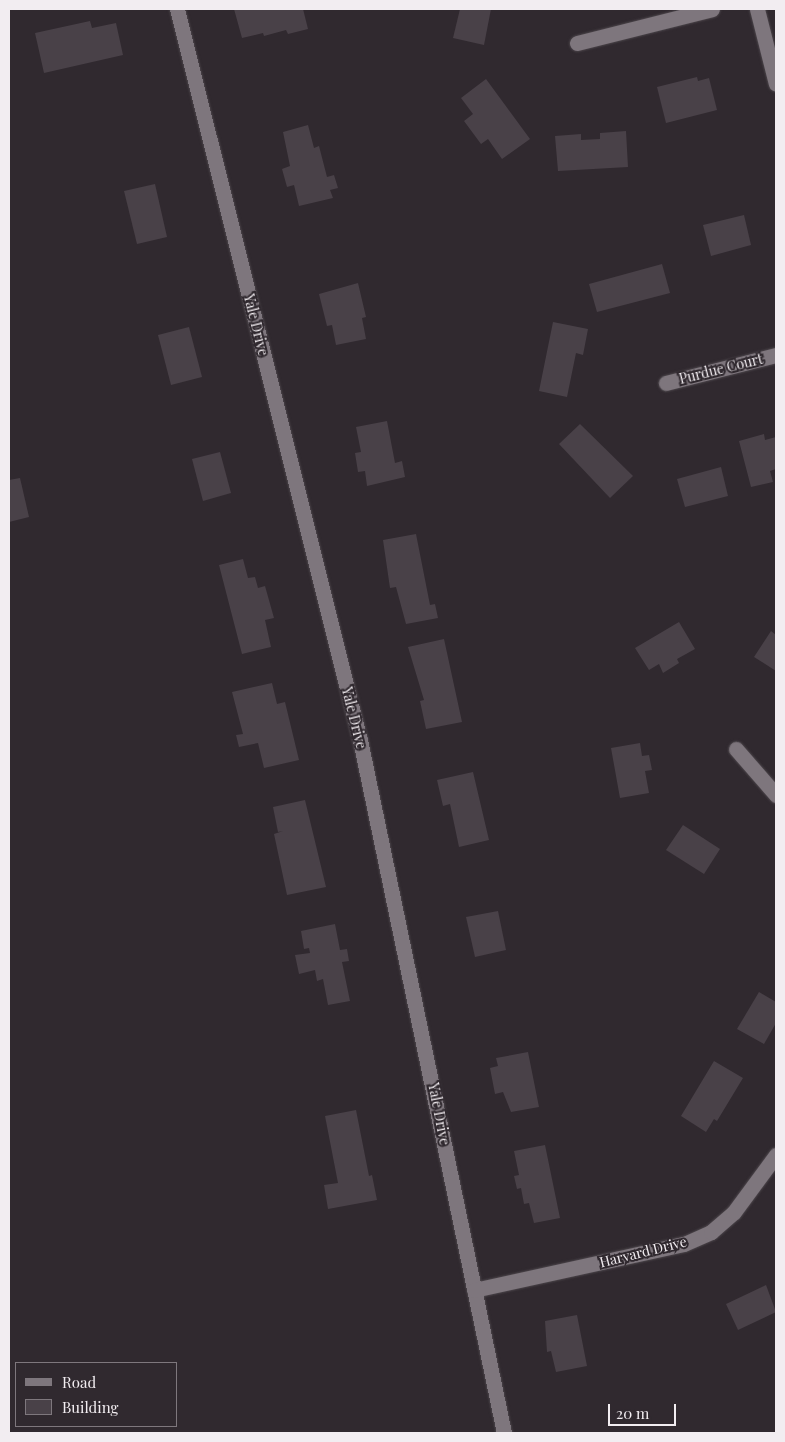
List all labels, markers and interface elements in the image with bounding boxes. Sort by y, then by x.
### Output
street label: Yale Drive [240,292,272,358]
street label: Purdue Court [677,350,765,388]
street label: Yale Drive [338,685,370,751]
street label: Yale Drive [425,1081,453,1147]
street label: Harvard Drive [598,1233,688,1271]
legend [15,1362,178,1427]
text: Road [62,1372,96,1392]
scale bar [610,1394,678,1426]
text: Building [62,1397,118,1417]
text: 20 m [616,1403,649,1423]

